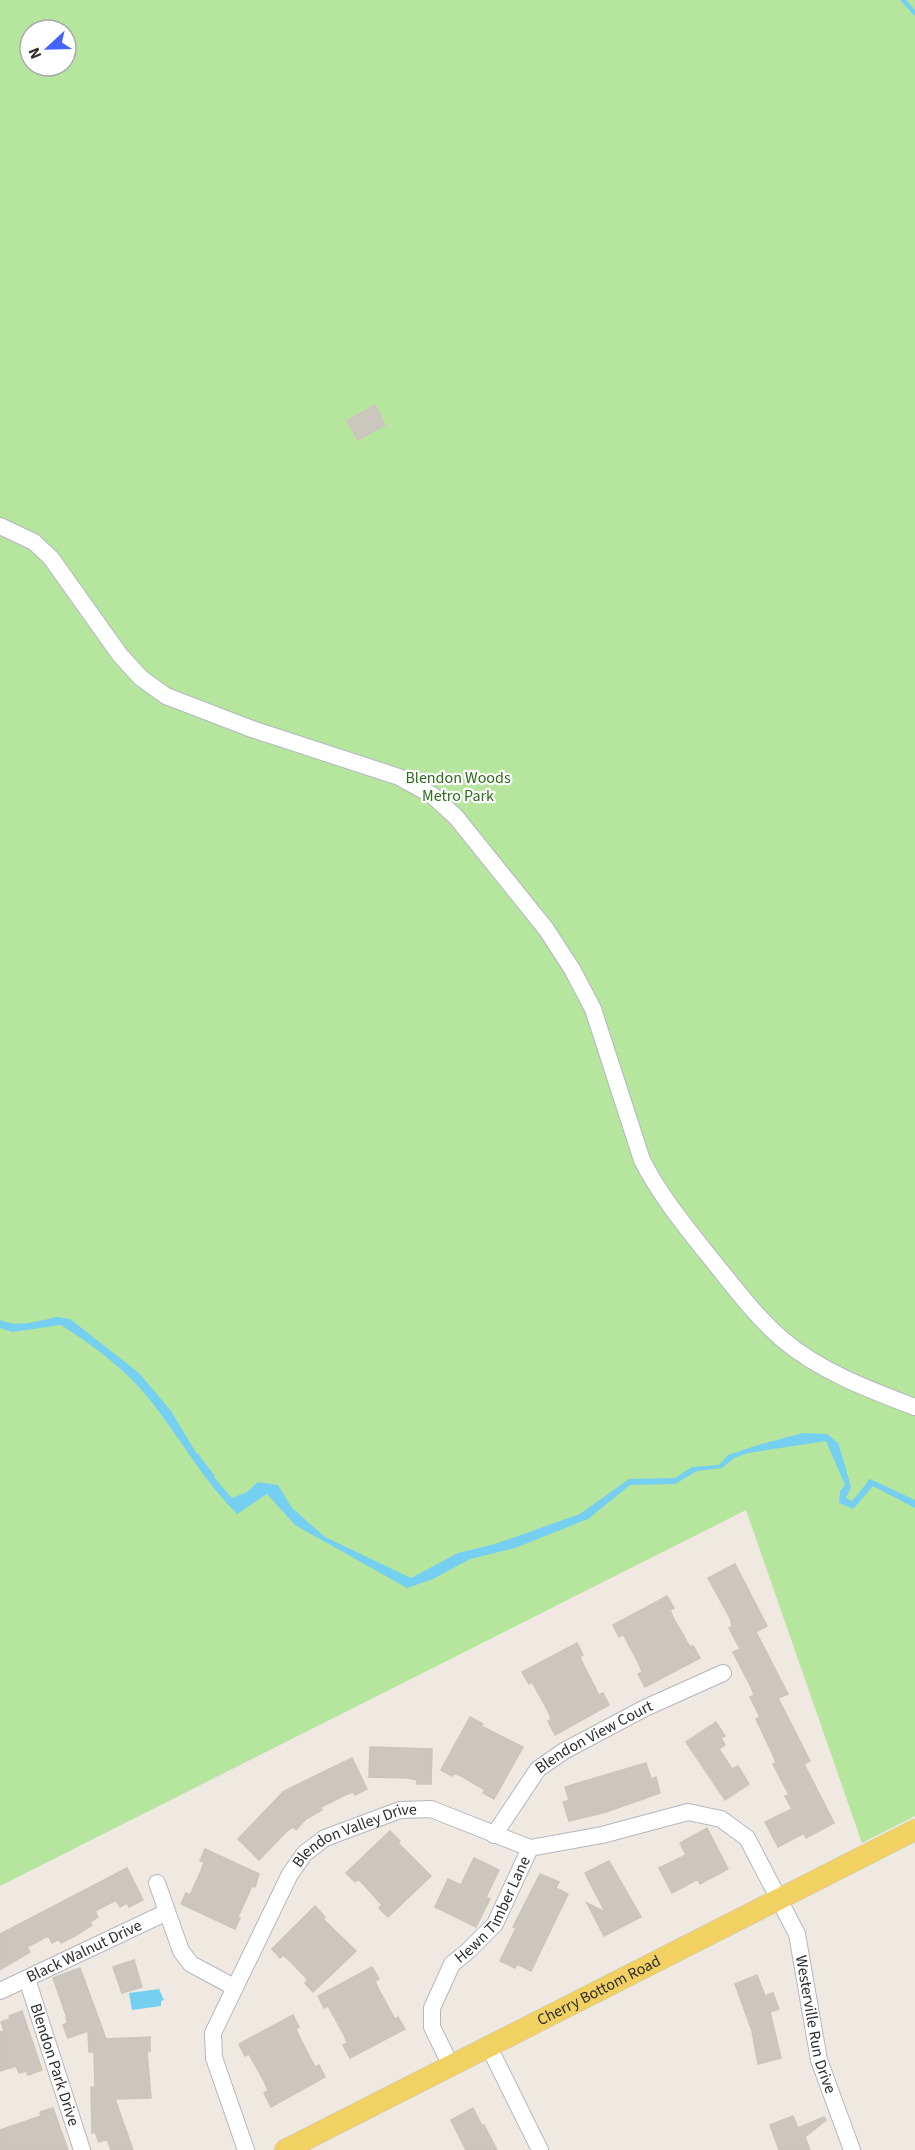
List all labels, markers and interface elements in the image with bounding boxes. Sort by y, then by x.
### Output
north arrow [18,18,78,78]
text: N [23,44,47,62]
park label: Blendon Woods Metro Park [405,767,511,807]
street label: Blendon View Court [531,1695,657,1779]
street label: Blendon Valley Drive [287,1798,417,1872]
street label: Hewn Timber Lane [450,1853,536,1969]
street label: Black Walnut Drive [23,1914,145,1988]
street label: Cherry Bottom Road [533,1950,664,2031]
street label: Westerville Run Drive [790,1953,841,2097]
street label: Blendon Park Drive [25,2001,85,2129]

